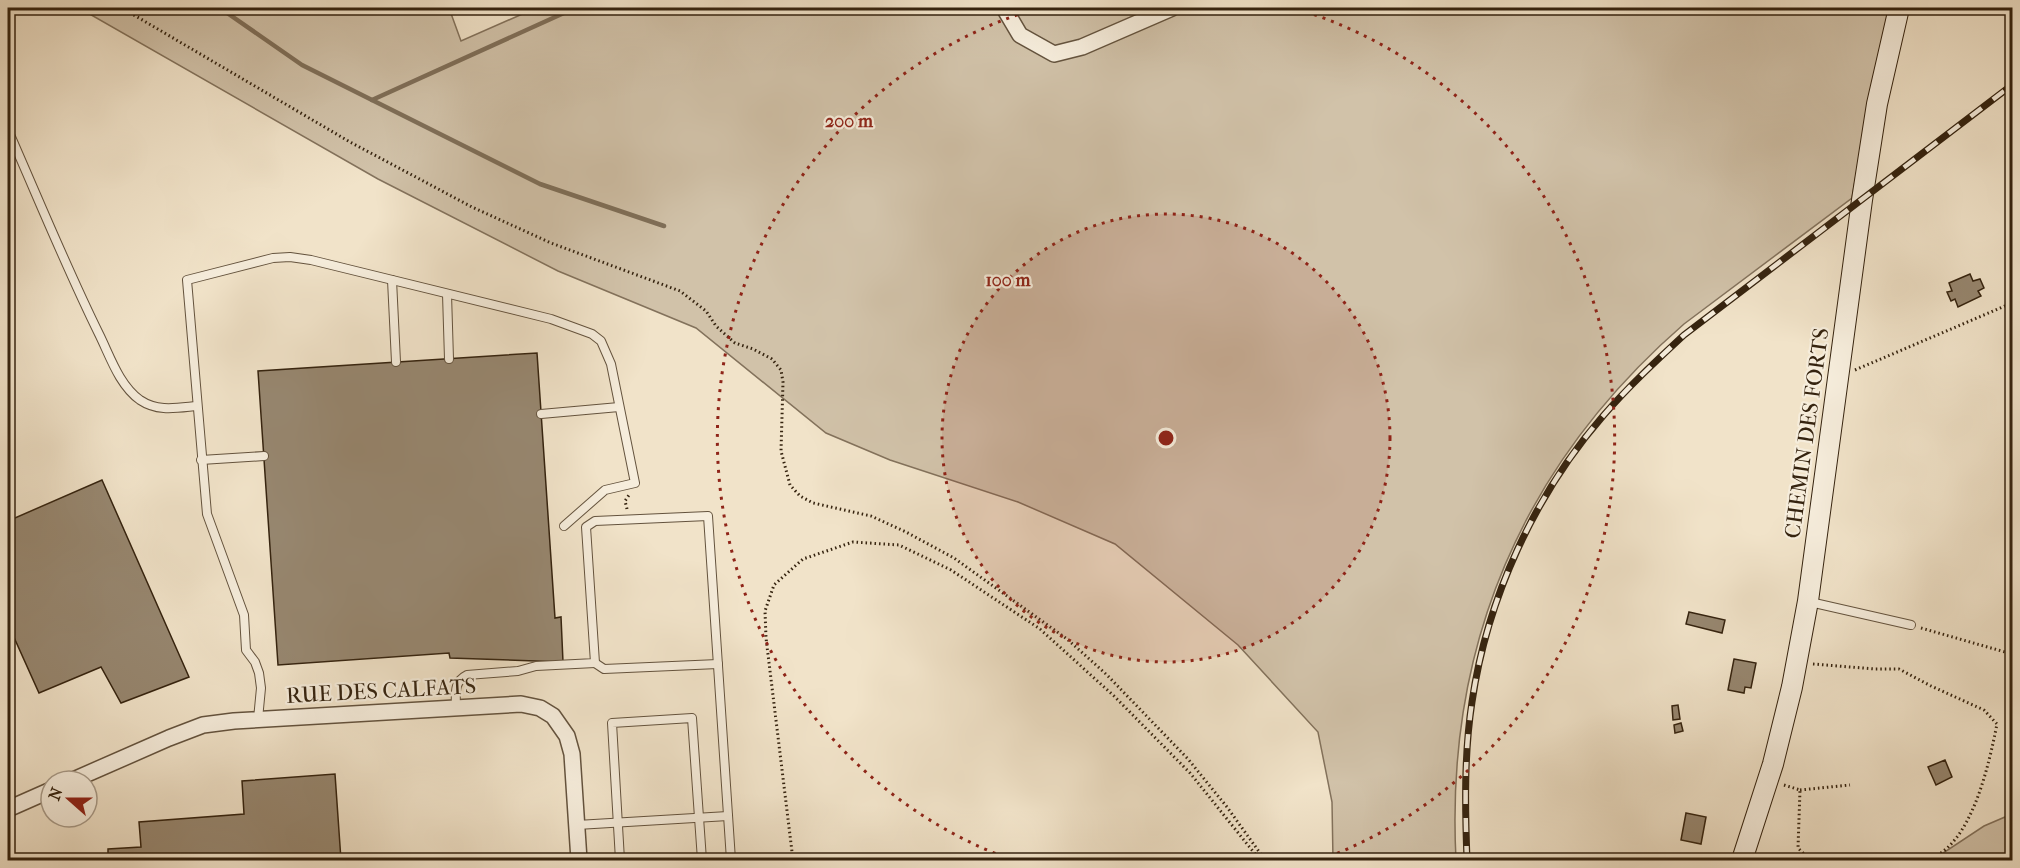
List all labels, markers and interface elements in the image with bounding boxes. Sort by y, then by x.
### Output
text: 200 m [825,111,874,132]
text: 100 m [985,270,1032,291]
street label: CHEMIN DES FORTS [1779,326,1835,540]
centre of rings [1156,428,1176,448]
street label: RUE DES CALFATS [285,673,477,709]
north arrow [39,769,99,829]
text: N [44,784,67,803]

